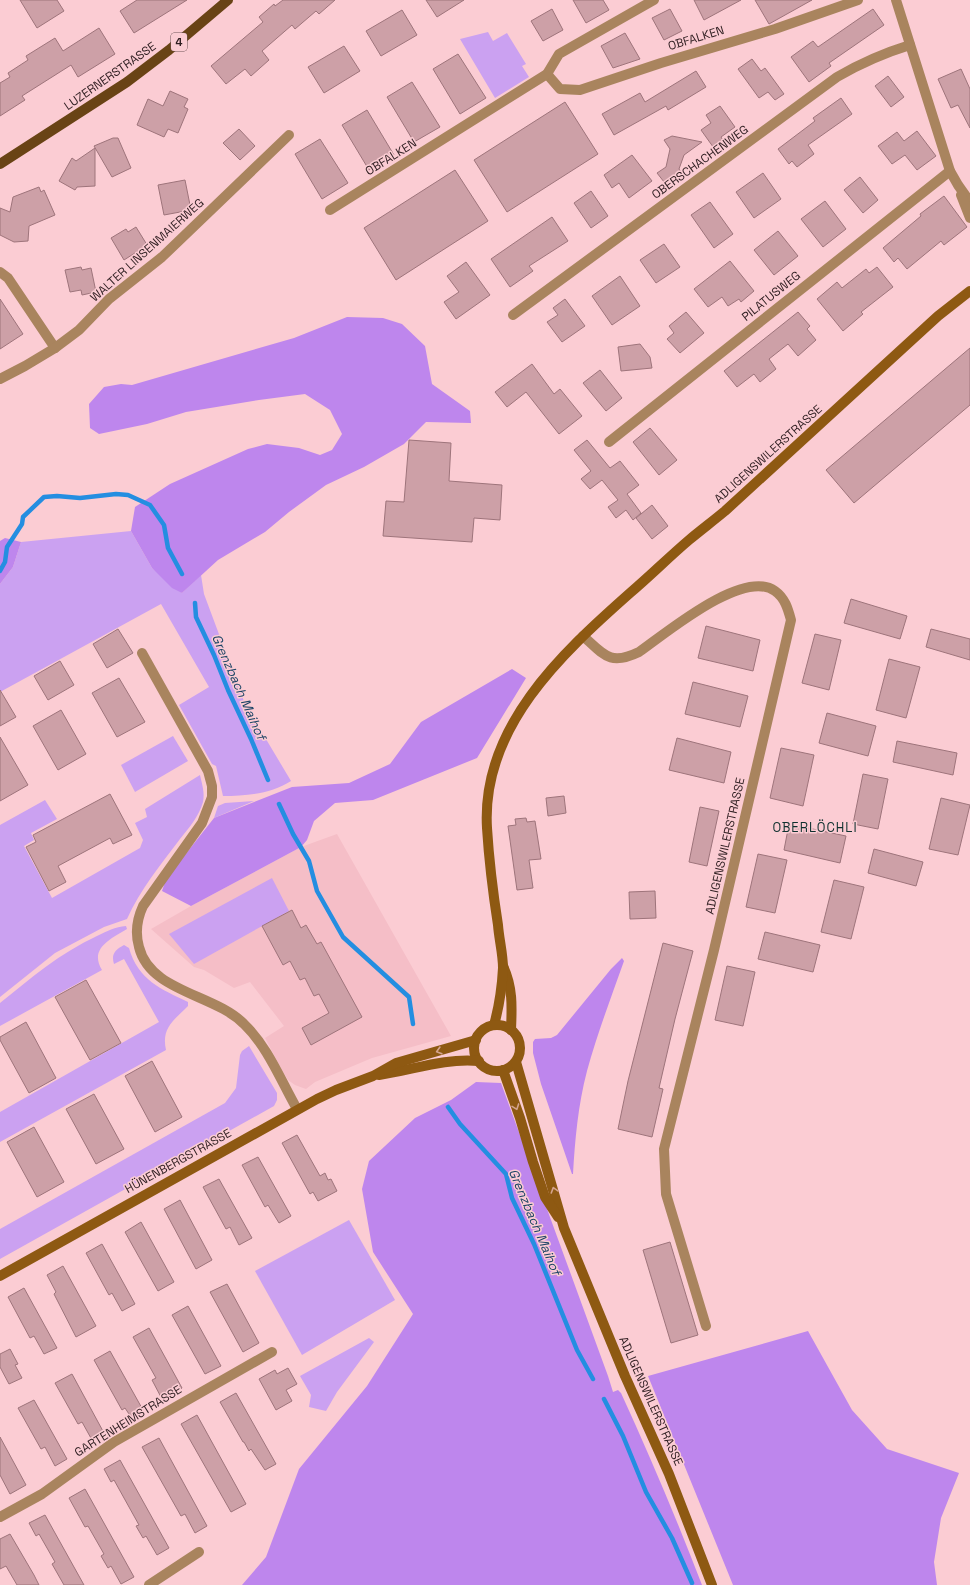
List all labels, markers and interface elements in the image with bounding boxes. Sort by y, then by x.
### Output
street label: OBFALKEN [666,22,726,54]
road number: 4 [171,33,187,51]
street label: LUZERNERSTRASSE [61,38,159,114]
street label: OBERSCHACHENWEG [648,121,752,203]
street label: OBFALKEN [362,135,420,179]
street label: WALTER LINSENMAIERWEG [87,195,207,305]
street label: PILATUSWEG [738,267,804,325]
street label: ADLIGENSWILERSTRASSE [711,401,826,507]
water label: Grenzbach Maihof [208,632,271,745]
street label: ADLIGENSWILERSTRASSE [701,776,749,916]
district label: OBERLÖCHLI [772,819,858,836]
one-way arrow [435,1046,442,1055]
one-way arrow [512,1103,520,1110]
street label: HÜNENBERGSTRASSE [122,1125,234,1197]
water label: Grenzbach Maihof [505,1166,566,1280]
one-way arrow [550,1187,559,1194]
street label: ADLIGENSWILERSTRASSE [615,1334,687,1468]
street label: GARTENHEIMSTRASSE [71,1381,185,1460]

